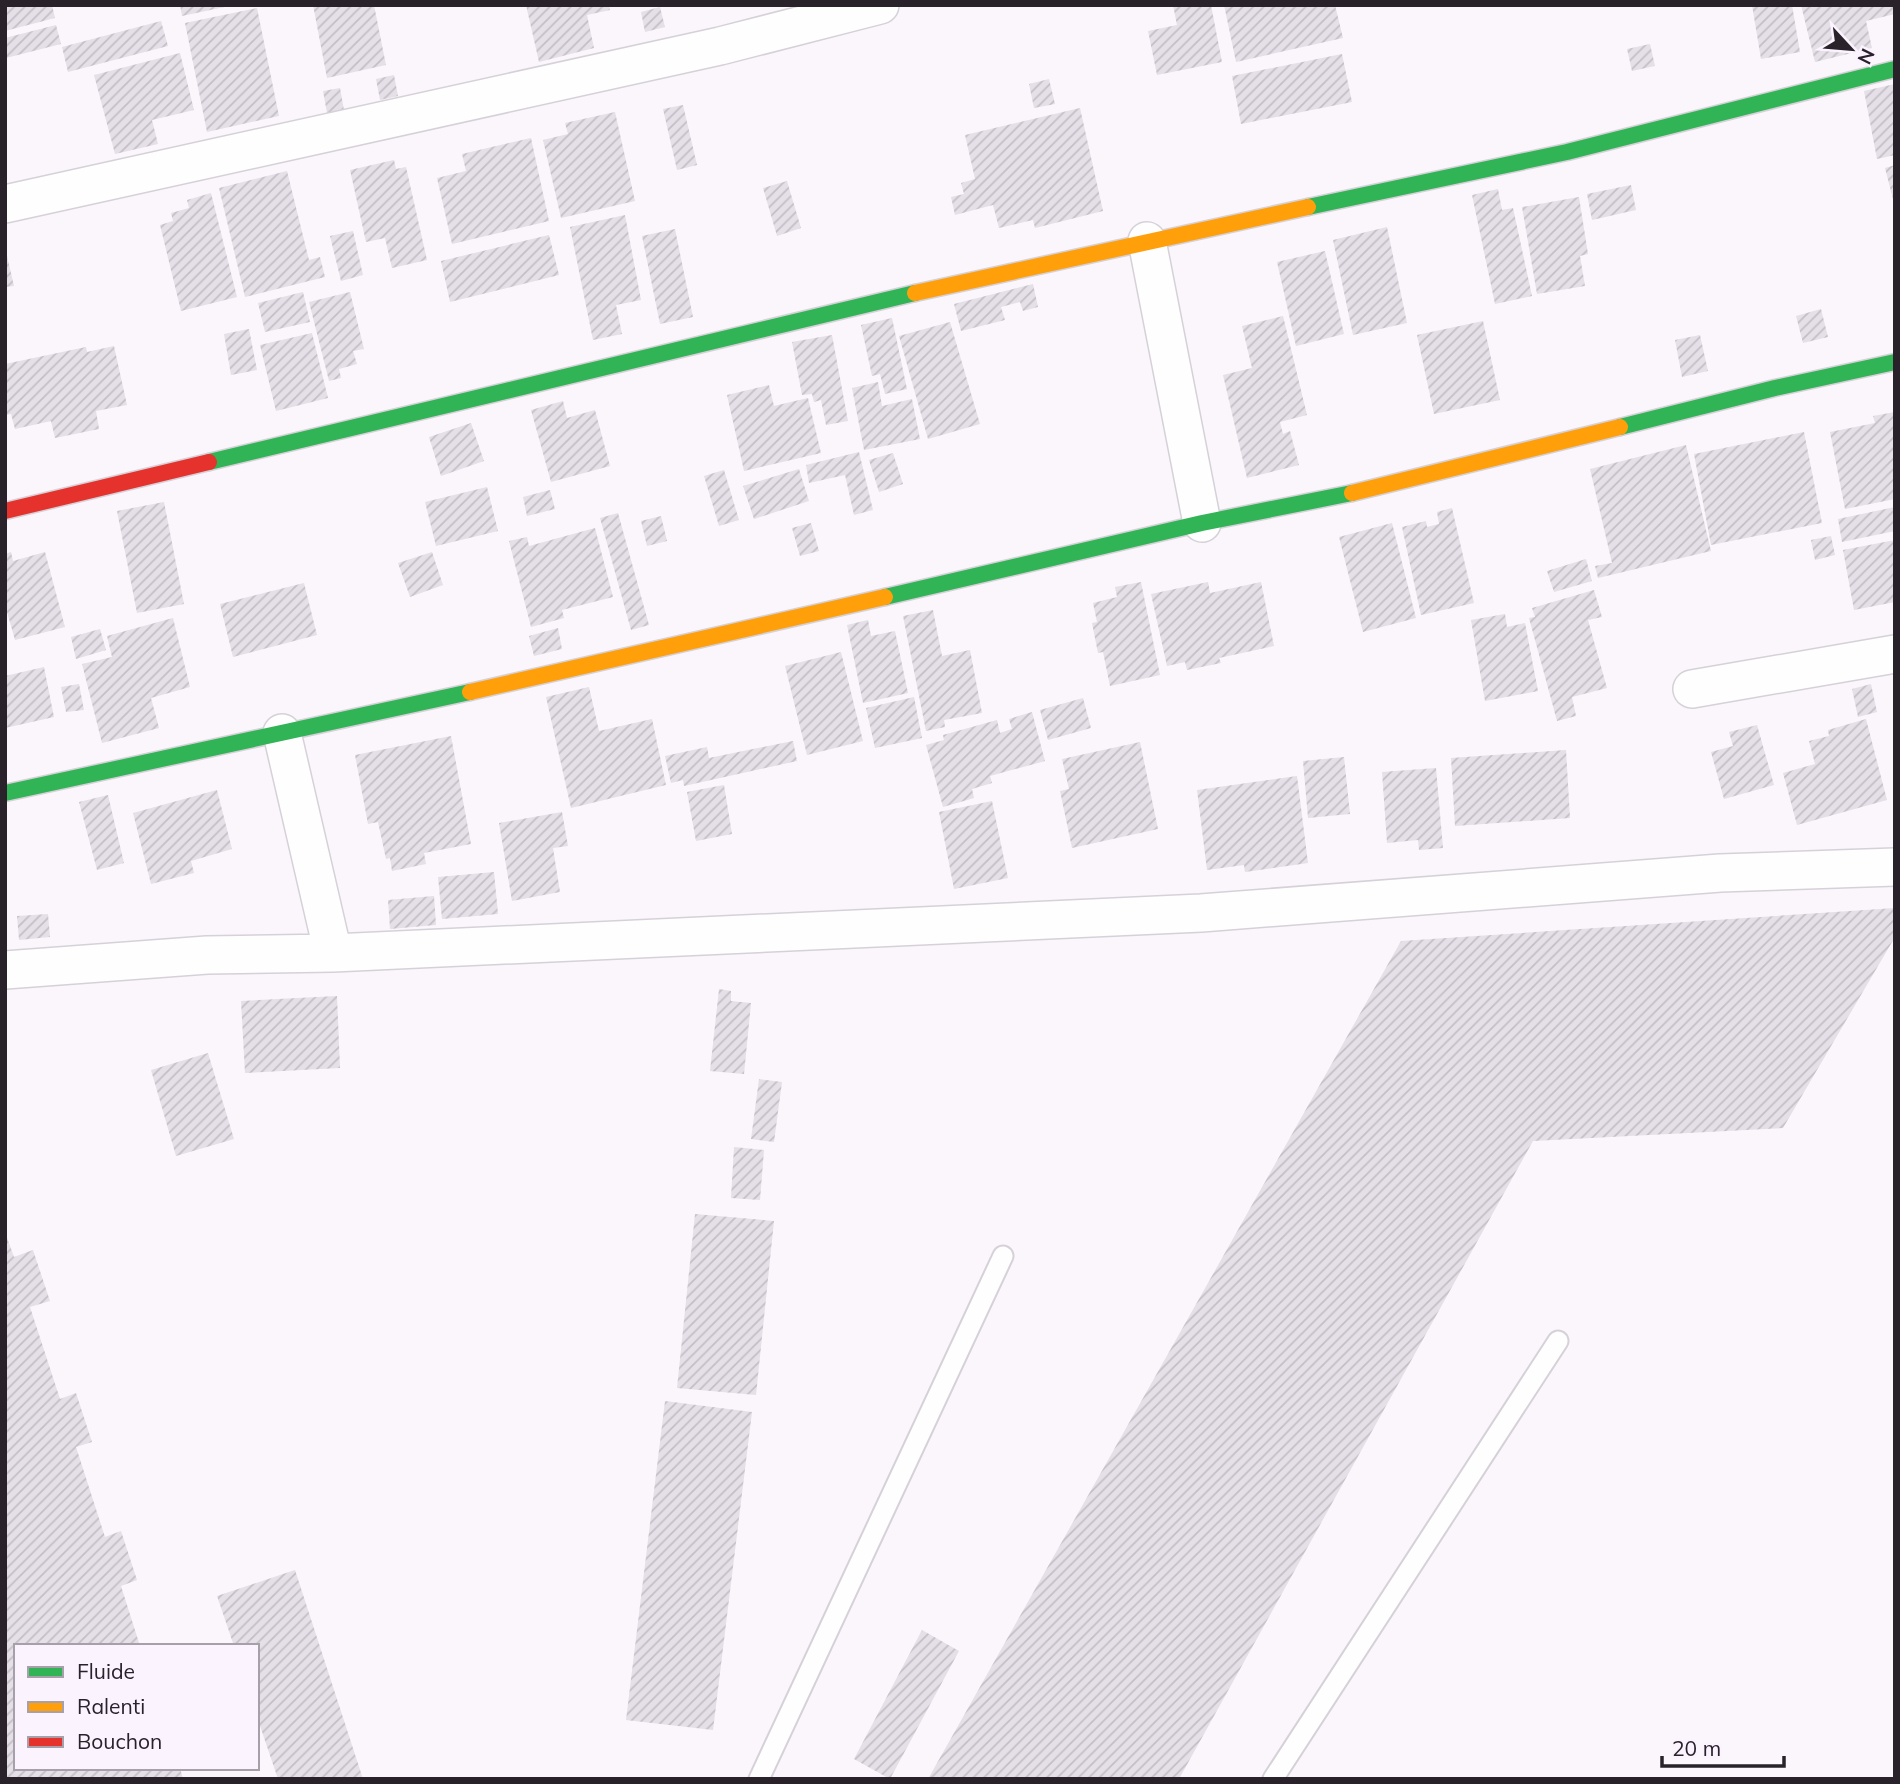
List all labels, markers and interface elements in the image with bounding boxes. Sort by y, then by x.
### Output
north arrow [1816,14,1886,84]
text: N [1852,45,1880,68]
legend [14,1644,259,1770]
text: Fluide [77,1658,135,1684]
text: Ralenti [77,1693,145,1719]
scale bar [1662,1724,1784,1768]
text: Bouchon [77,1728,162,1754]
text: 20 m [1672,1735,1721,1761]

